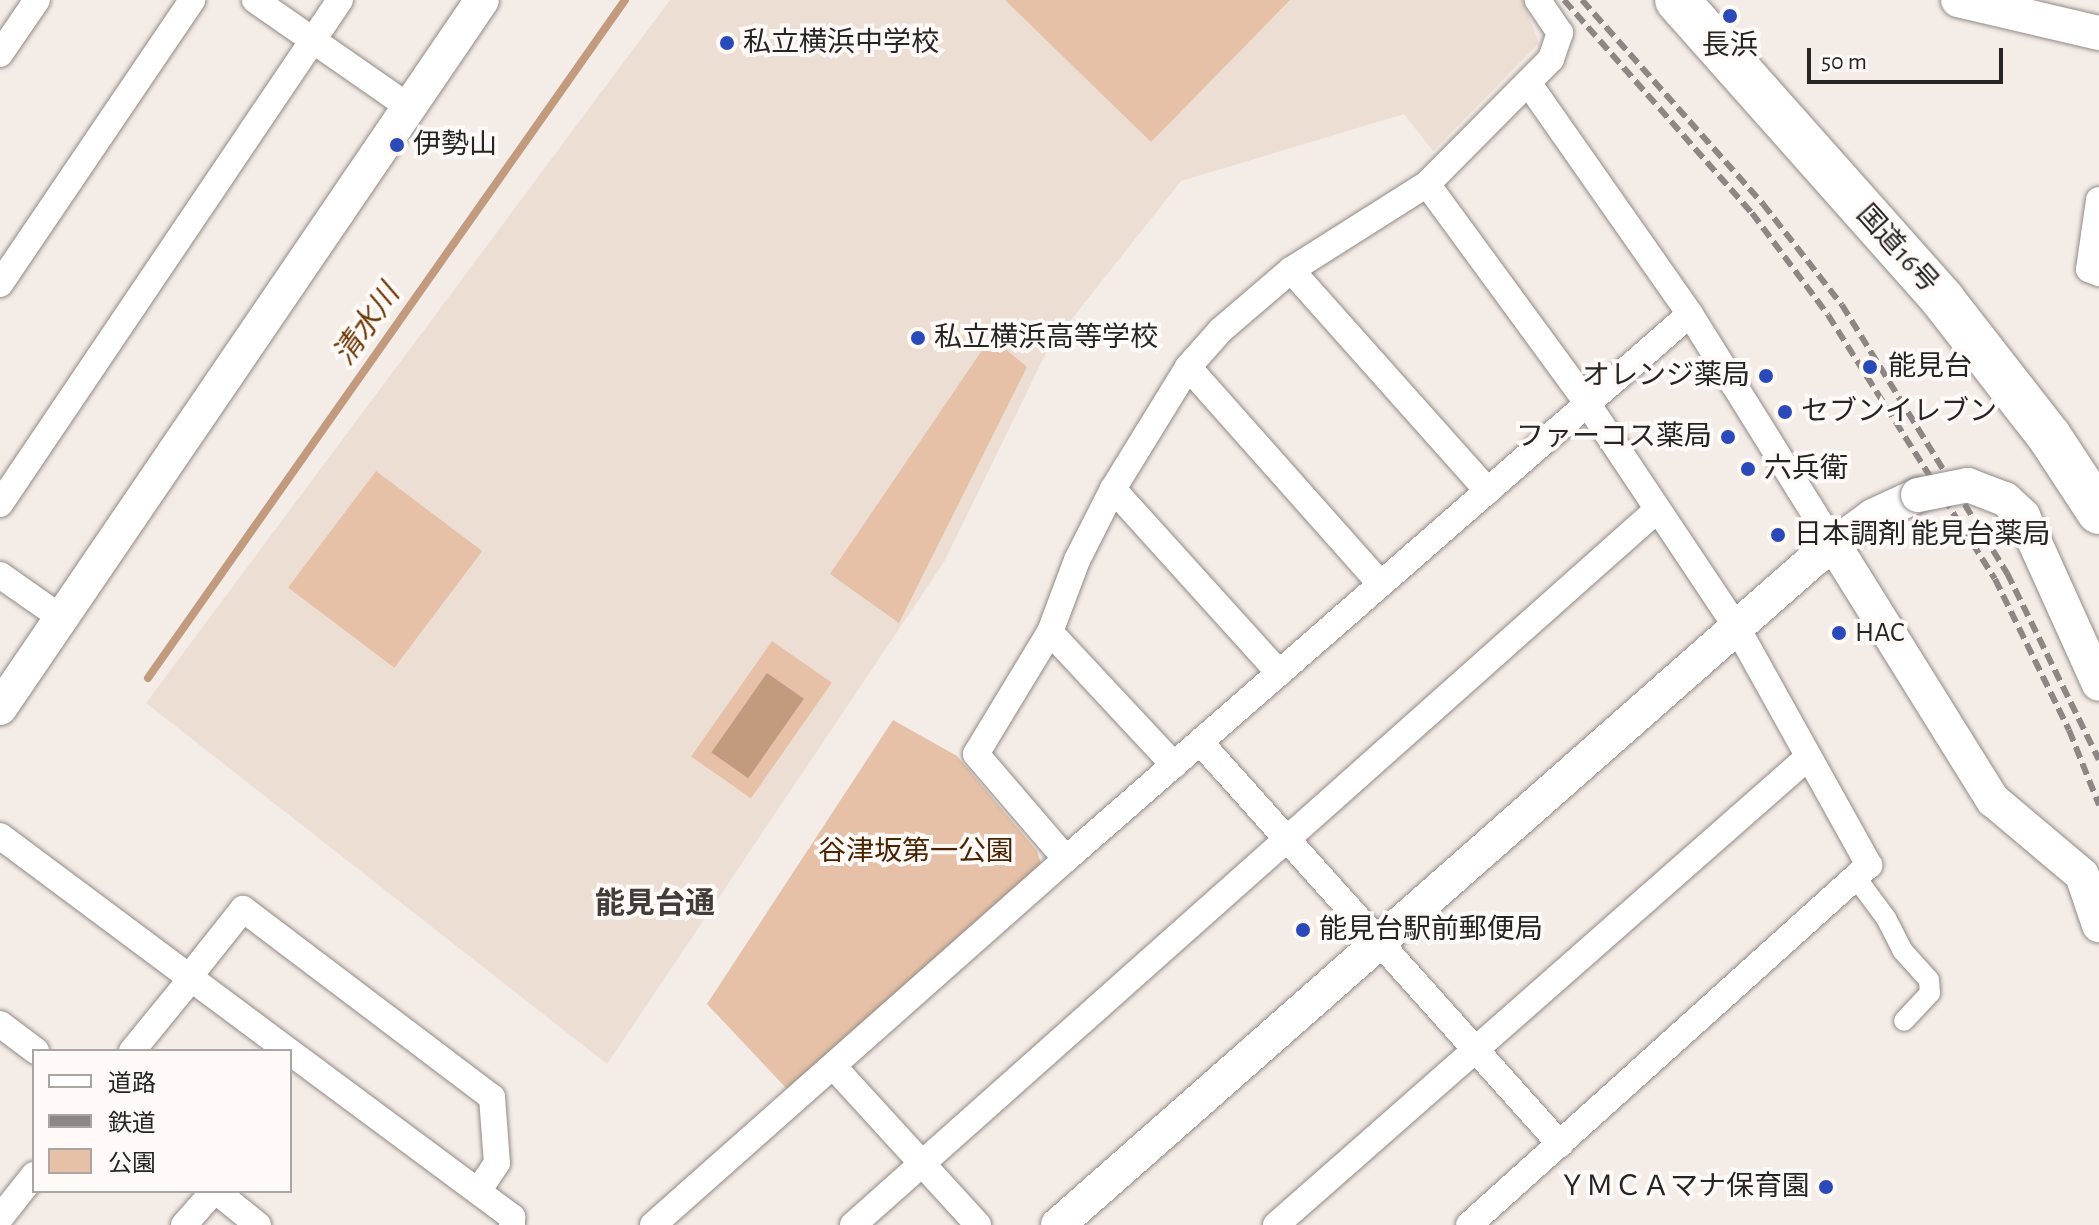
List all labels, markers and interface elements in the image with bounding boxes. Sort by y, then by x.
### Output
marker: 長浜 [1721,7,1739,25]
place label: 私立横浜中学校 [743,26,939,60]
place label: 長浜 [1702,29,1758,63]
scale bar [1811,32,2007,82]
marker: 私立横浜中学校 [718,34,736,52]
text: 50 m [1821,50,1867,74]
place label: 伊勢山 [413,128,497,162]
marker: 伊勢山 [388,136,406,154]
street label: 国道16号 [1849,198,1945,300]
water label: 清水川 [326,278,408,372]
place label: 私立横浜高等学校 [934,321,1158,355]
marker: 私立横浜高等学校 [909,329,927,347]
place label: 能見台 [1888,350,1972,384]
marker: 能見台 [1859,356,1881,378]
place label: オレンジ薬局 [1582,359,1750,393]
marker: オレンジ薬局 [1757,367,1775,385]
place label: セブンイレブン [1801,395,1997,429]
marker: セブンイレブン [1776,403,1794,421]
place label: ファーコス薬局 [1516,420,1712,454]
marker: ファーコス薬局 [1719,428,1737,446]
place label: 六兵衛 [1764,452,1848,486]
marker: 六兵衛 [1739,460,1757,478]
place label: 日本調剤 能見台薬局 [1794,518,2051,552]
marker: 日本調剤 能見台薬局 [1769,526,1787,544]
place label: HAC [1855,616,1905,650]
marker: HAC [1830,624,1848,642]
park label: 谷津坂第一公園 [818,835,1014,869]
district label: 能見台通 [595,886,715,922]
place label: 能見台駅前郵便局 [1319,913,1543,947]
marker: 能見台駅前郵便局 [1294,921,1312,939]
legend [32,1049,292,1193]
text: 道路 [108,1072,156,1096]
text: 鉄道 [108,1112,156,1136]
text: 公園 [108,1152,156,1176]
place label: ＹＭＣＡマナ保育園 [1558,1170,1810,1204]
marker: ＹＭＣＡマナ保育園 [1817,1178,1835,1196]

